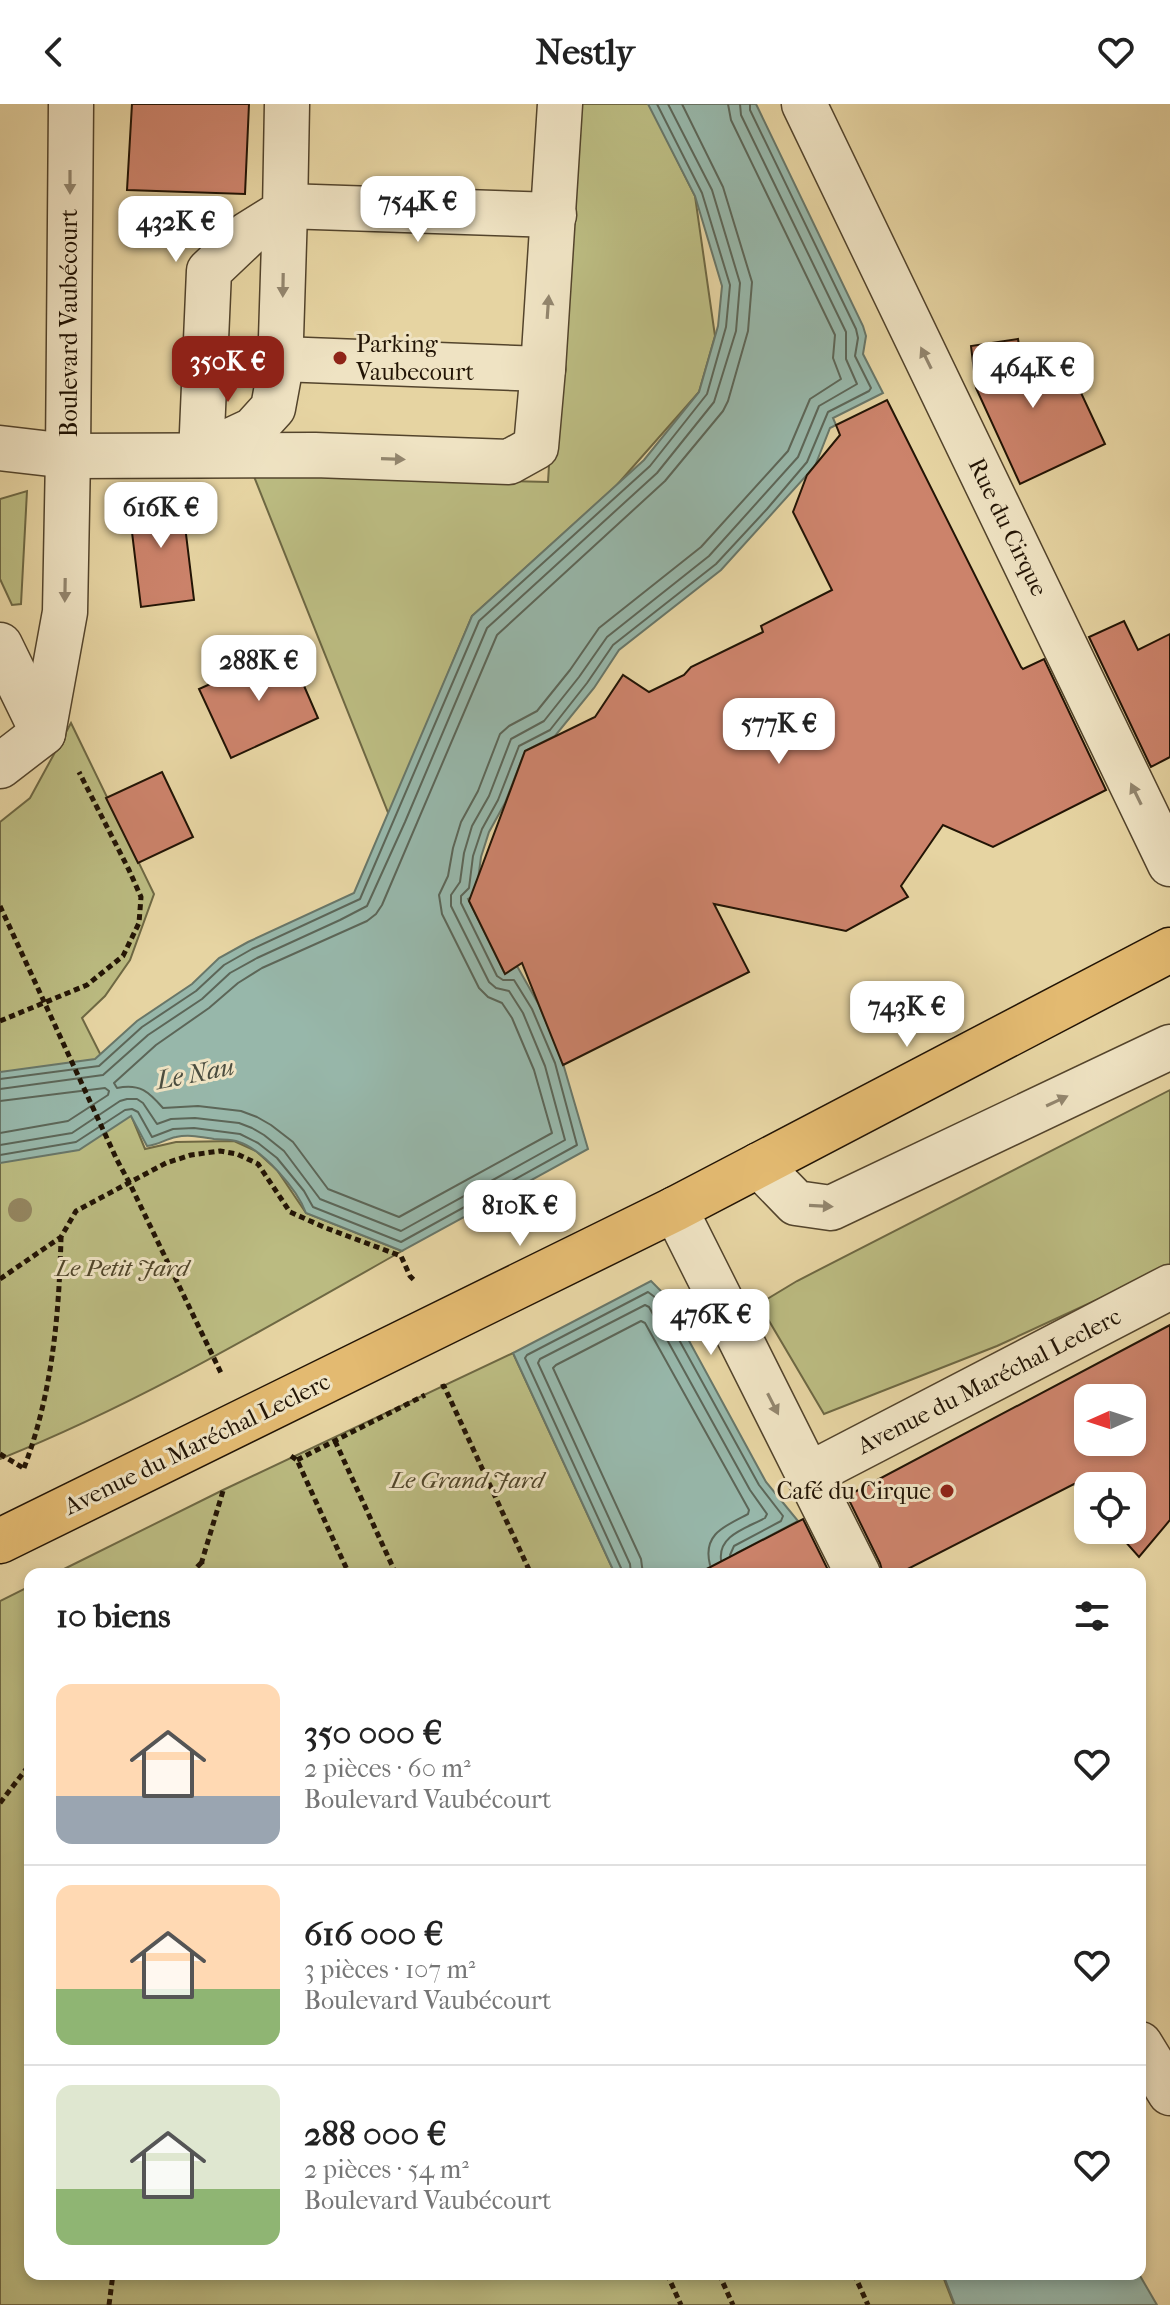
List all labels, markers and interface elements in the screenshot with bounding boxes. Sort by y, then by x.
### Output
icon: back [32,30,76,74]
icon: heart [1094,30,1138,74]
text: Nestly [536,31,635,73]
one-way arrow [64,170,76,195]
pin: 754K € [353,176,483,244]
text: 754K € [378,186,458,217]
pin: 432K € [111,196,241,264]
text: 432K € [136,206,216,237]
street label: Boulevard Vaubécourt [55,208,83,437]
one-way arrow [276,273,289,298]
one-way arrow [541,294,554,319]
place label: Parking Vaubecourt [355,330,475,386]
pin: 350K € [163,336,293,404]
pin: 464K € [968,342,1098,410]
text: 350K € [190,346,266,377]
one-way arrow [919,346,933,370]
marker: Parking Vaubecourt [331,349,349,367]
text: 464K € [991,352,1075,383]
one-way arrow [381,452,406,465]
street label: Rue du Cirque [962,453,1054,601]
pin: 616K € [96,482,226,550]
text: 616K € [122,492,200,523]
one-way arrow [59,578,71,603]
pin: 288K € [194,635,324,703]
text: 288K € [219,645,299,676]
pin: 577K € [714,698,844,766]
text: 577K € [741,708,817,739]
one-way arrow [1129,782,1143,806]
pin: 743K € [842,981,972,1049]
text: 743K € [868,991,946,1022]
water label: Le Nau [151,1051,237,1097]
one-way arrow [1045,1094,1068,1108]
pin: 810K € [455,1180,585,1248]
text: 810K € [482,1190,558,1221]
one-way arrow [808,1199,834,1212]
park label: Le Petit Jard [53,1254,192,1282]
pin: 476K € [646,1289,776,1357]
text: 476K € [670,1299,752,1330]
street label: Avenue du Maréchal Leclerc [852,1302,1126,1460]
street label: Avenue du Maréchal Leclerc [59,1367,334,1521]
north arrow [1074,1384,1146,1456]
map controls [1074,1384,1146,1544]
one-way arrow [766,1393,779,1416]
park label: Le Grand Jard [388,1466,546,1494]
button: locate [1074,1472,1146,1544]
place label: Café du Cirque [776,1477,931,1505]
marker: Café du Cirque [938,1482,956,1500]
icon: filters [1070,1594,1114,1638]
text: 10 biens [56,1596,170,1636]
text: 350 000 € [304,1713,442,1753]
icon: home [120,1716,216,1812]
icon: heart [1070,1742,1114,1786]
text: 2 pièces · 60 m² [304,1753,471,1784]
text: Boulevard Vaubécourt [304,1784,551,1815]
text: 616 000 € [304,1914,444,1954]
icon: home [120,1917,216,2013]
icon: heart [1070,1943,1114,1987]
text: 3 pièces · 107 m² [304,1954,475,1985]
text: Boulevard Vaubécourt [304,1985,551,2016]
text: 288 000 € [304,2114,447,2154]
icon: home [120,2117,216,2213]
icon: heart [1070,2143,1114,2187]
text: 2 pièces · 54 m² [304,2154,469,2185]
text: Boulevard Vaubécourt [304,2185,551,2216]

